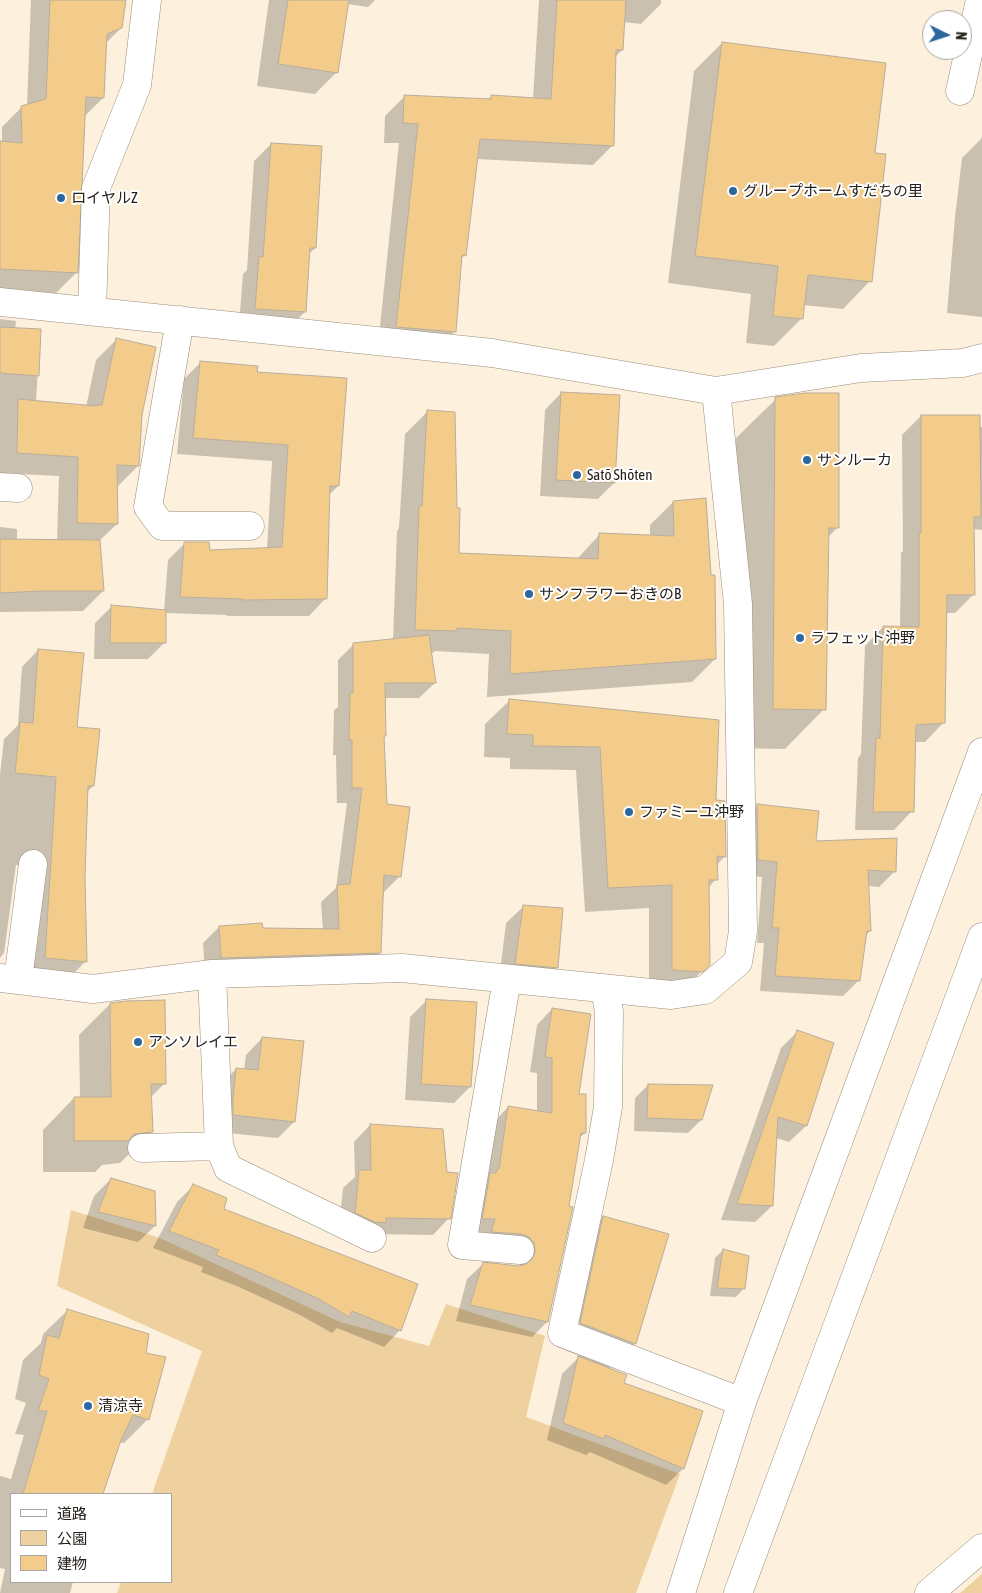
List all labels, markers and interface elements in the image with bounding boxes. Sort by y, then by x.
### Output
north arrow [922,10,972,60]
text: N [953,31,969,41]
place label: グループホームすだちの里 [743,182,923,200]
marker: グループホームすだちの里 [727,185,739,197]
place label: ロイヤルZ [71,189,138,207]
marker: ロイヤルZ [55,192,67,204]
place label: サンルーカ [817,451,892,469]
marker: サンルーカ [801,454,813,466]
place label: Satō Shōten [587,466,652,484]
marker: Satō Shōten [571,469,583,481]
place label: サンフラワーおきのB [539,585,681,603]
marker: サンフラワーおきのB [523,588,535,600]
place label: ラフェット沖野 [810,629,915,647]
marker: ラフェット沖野 [794,632,806,644]
place label: ファミーユ沖野 [639,803,744,821]
marker: ファミーユ沖野 [623,806,635,818]
place label: アンソレイエ [148,1033,238,1051]
marker: アンソレイエ [132,1036,144,1048]
place label: 清涼寺 [98,1397,143,1415]
marker: 清涼寺 [82,1400,94,1412]
legend [10,1493,172,1583]
text: 道路 [57,1505,87,1522]
text: 公園 [57,1530,87,1547]
text: 建物 [57,1555,87,1572]

